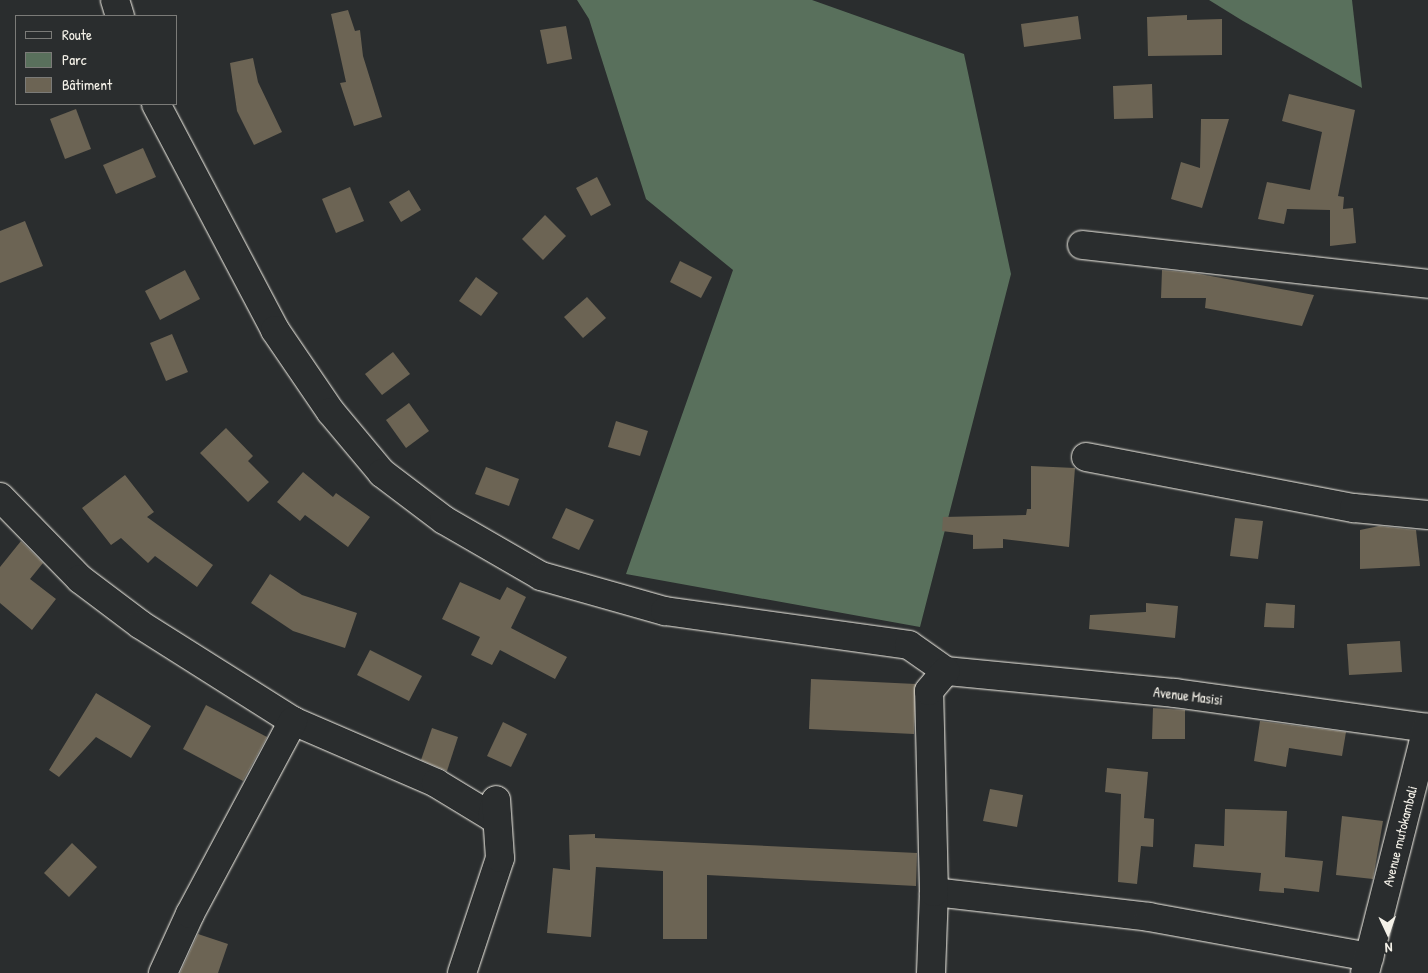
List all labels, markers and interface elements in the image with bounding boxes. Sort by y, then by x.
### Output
legend [15,15,178,105]
text: Route [62,24,92,45]
text: Parc [62,49,87,70]
text: Bâtiment [62,74,112,95]
street label: Avenue Masisi [1152,683,1224,709]
street label: Avenue mutokambali [1379,784,1421,888]
north arrow [1363,908,1413,958]
text: N [1385,939,1393,958]

